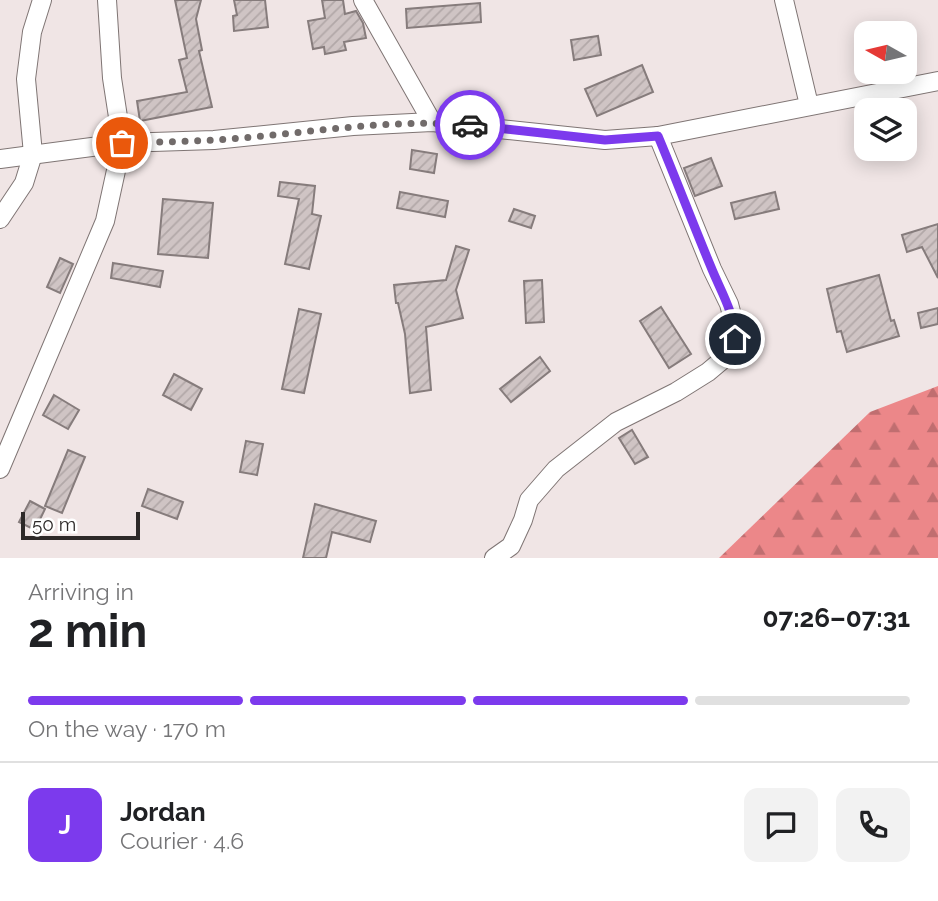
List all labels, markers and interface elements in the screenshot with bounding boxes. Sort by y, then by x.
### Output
north arrow [854,21,917,84]
map controls [854,21,917,161]
courier [435,90,505,160]
button: layers [854,98,917,161]
icon: car [451,106,489,144]
pin [92,113,152,173]
icon: bag [103,124,141,162]
pin [705,309,765,369]
icon: home [716,320,754,358]
scale bar [21,509,140,541]
text: 50 m [32,513,76,535]
text: Arriving in [28,578,134,605]
text: 07:26–07:31 [763,603,910,633]
text: 2 min [28,604,147,658]
text: On the way · 170 m [28,715,226,742]
button: chat [744,788,818,862]
button: phone [836,788,910,862]
text: Jordan [120,797,206,827]
text: J [59,810,71,840]
text: Courier · 4.6 [120,827,244,854]

